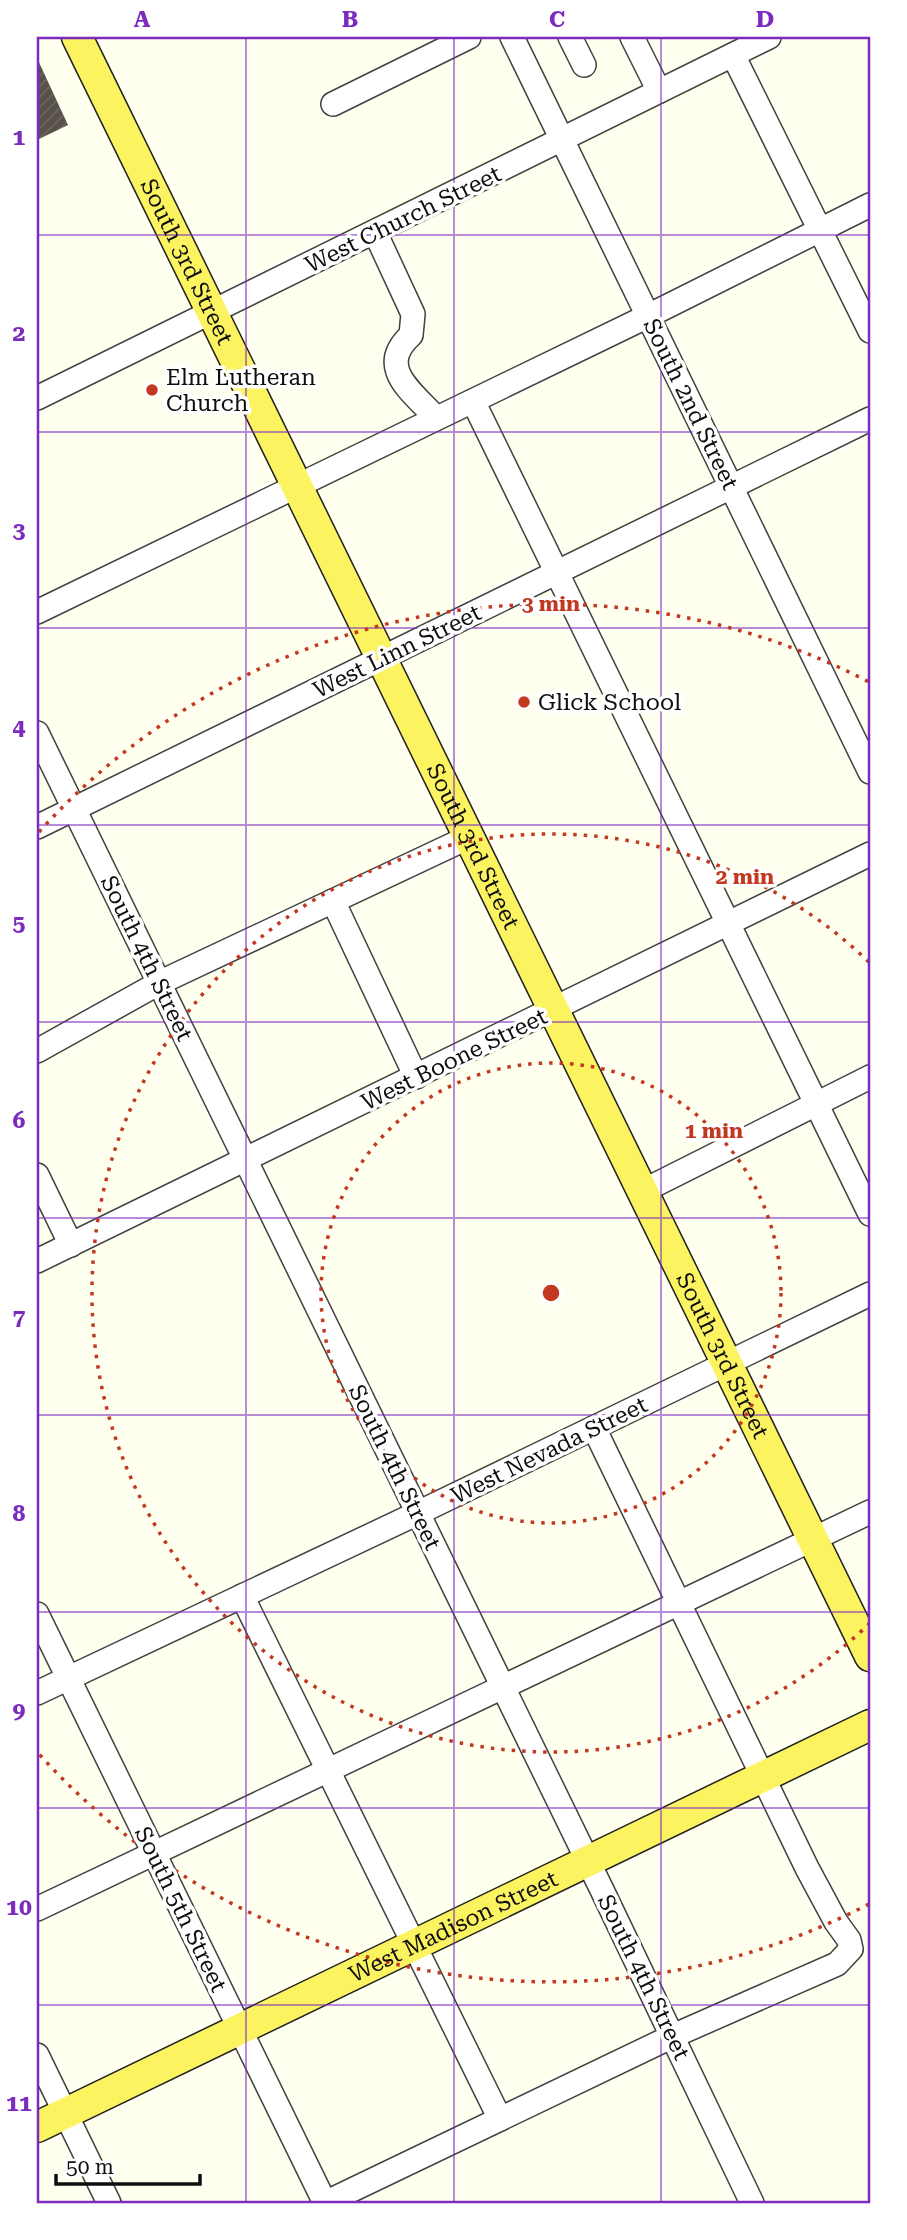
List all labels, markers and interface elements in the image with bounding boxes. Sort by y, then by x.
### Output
text: A [134,6,151,33]
text: B [342,6,358,33]
text: C [549,6,565,33]
text: D [756,6,774,33]
text: 1 [13,124,26,151]
street label: West Church Street [301,160,506,279]
street label: South 3rd Street [135,174,239,349]
street label: South 2nd Street [638,314,744,494]
text: 2 [13,320,25,347]
place label: Elm Lutheran Church [166,364,316,417]
marker: Elm Lutheran Church [144,382,160,398]
text: 3 [13,517,26,544]
text: 3 min [522,592,580,616]
street label: West Linn Street [309,599,486,704]
place label: Glick School [538,689,681,716]
marker: Glick School [516,694,532,710]
text: 4 [13,714,26,741]
street label: South 3rd Street [421,759,525,934]
text: 2 min [716,865,774,889]
street label: South 4th Street [95,871,198,1046]
text: 5 [13,910,26,937]
street label: West Boone Street [357,1003,552,1116]
text: 6 [13,1107,26,1134]
text: 1 min [685,1119,743,1143]
street label: South 3rd Street [670,1268,774,1443]
centre of rings [539,1281,563,1305]
text: 7 [13,1304,26,1331]
street label: South 4th Street [343,1380,446,1555]
street label: West Nevada Street [447,1391,652,1510]
text: 8 [13,1500,26,1527]
text: 9 [13,1697,26,1724]
street label: South 5th Street [129,1822,232,1997]
street label: West Madison Street [345,1865,563,1988]
street label: South 4th Street [592,1890,695,2065]
text: 10 [6,1894,32,1921]
text: 11 [6,2090,32,2117]
scale bar [56,2142,200,2186]
text: 50 m [66,2155,114,2179]

